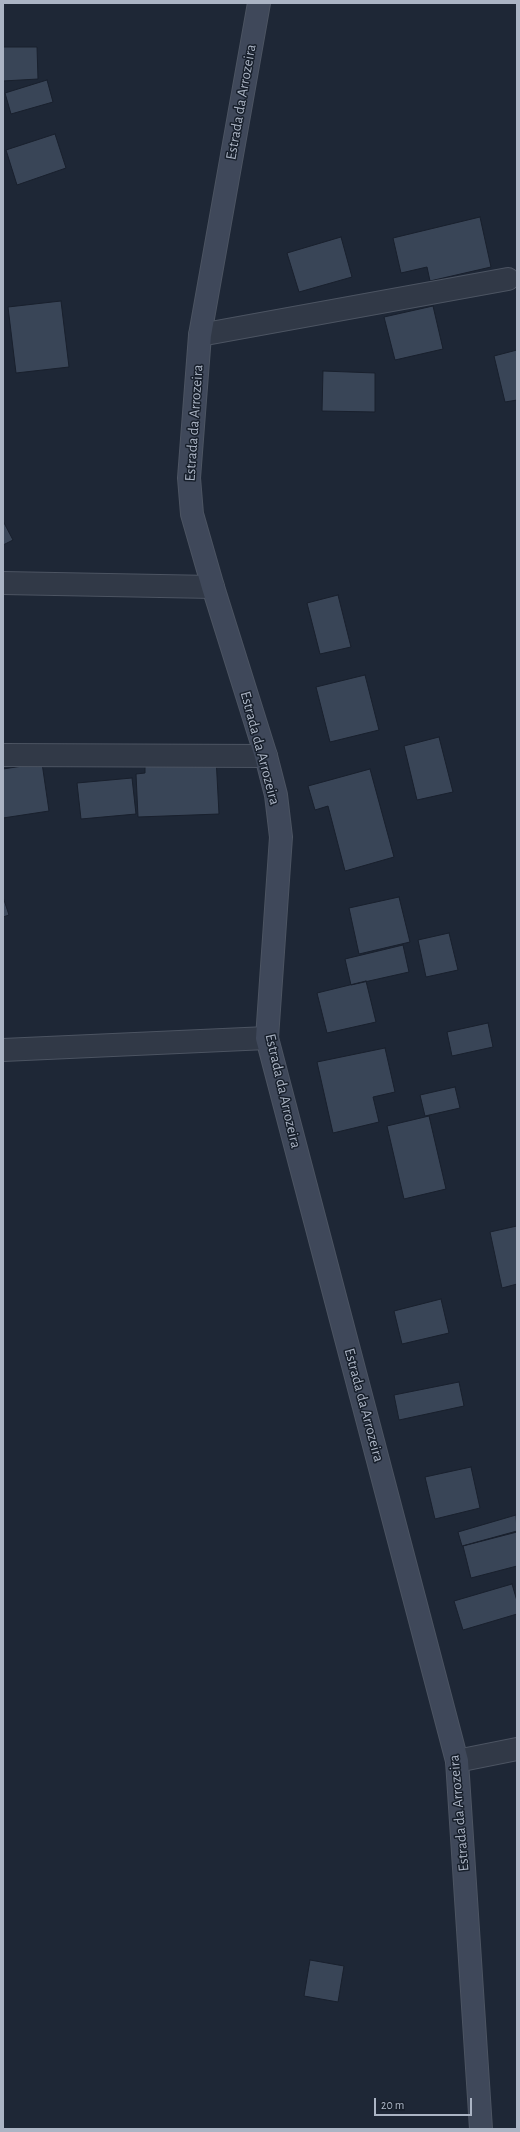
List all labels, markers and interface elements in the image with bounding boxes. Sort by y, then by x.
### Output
street label: Estrada da Arrozeira [222,43,260,161]
street label: Estrada da Arrozeira [181,364,207,482]
street label: Estrada da Arrozeira [236,689,284,807]
street label: Estrada da Arrozeira [261,1032,305,1150]
street label: Estrada da Arrozeira [340,1346,388,1464]
street label: Estrada da Arrozeira [445,1754,473,1872]
scale bar [376,2090,474,2116]
text: 20 m [381,2099,404,2111]

